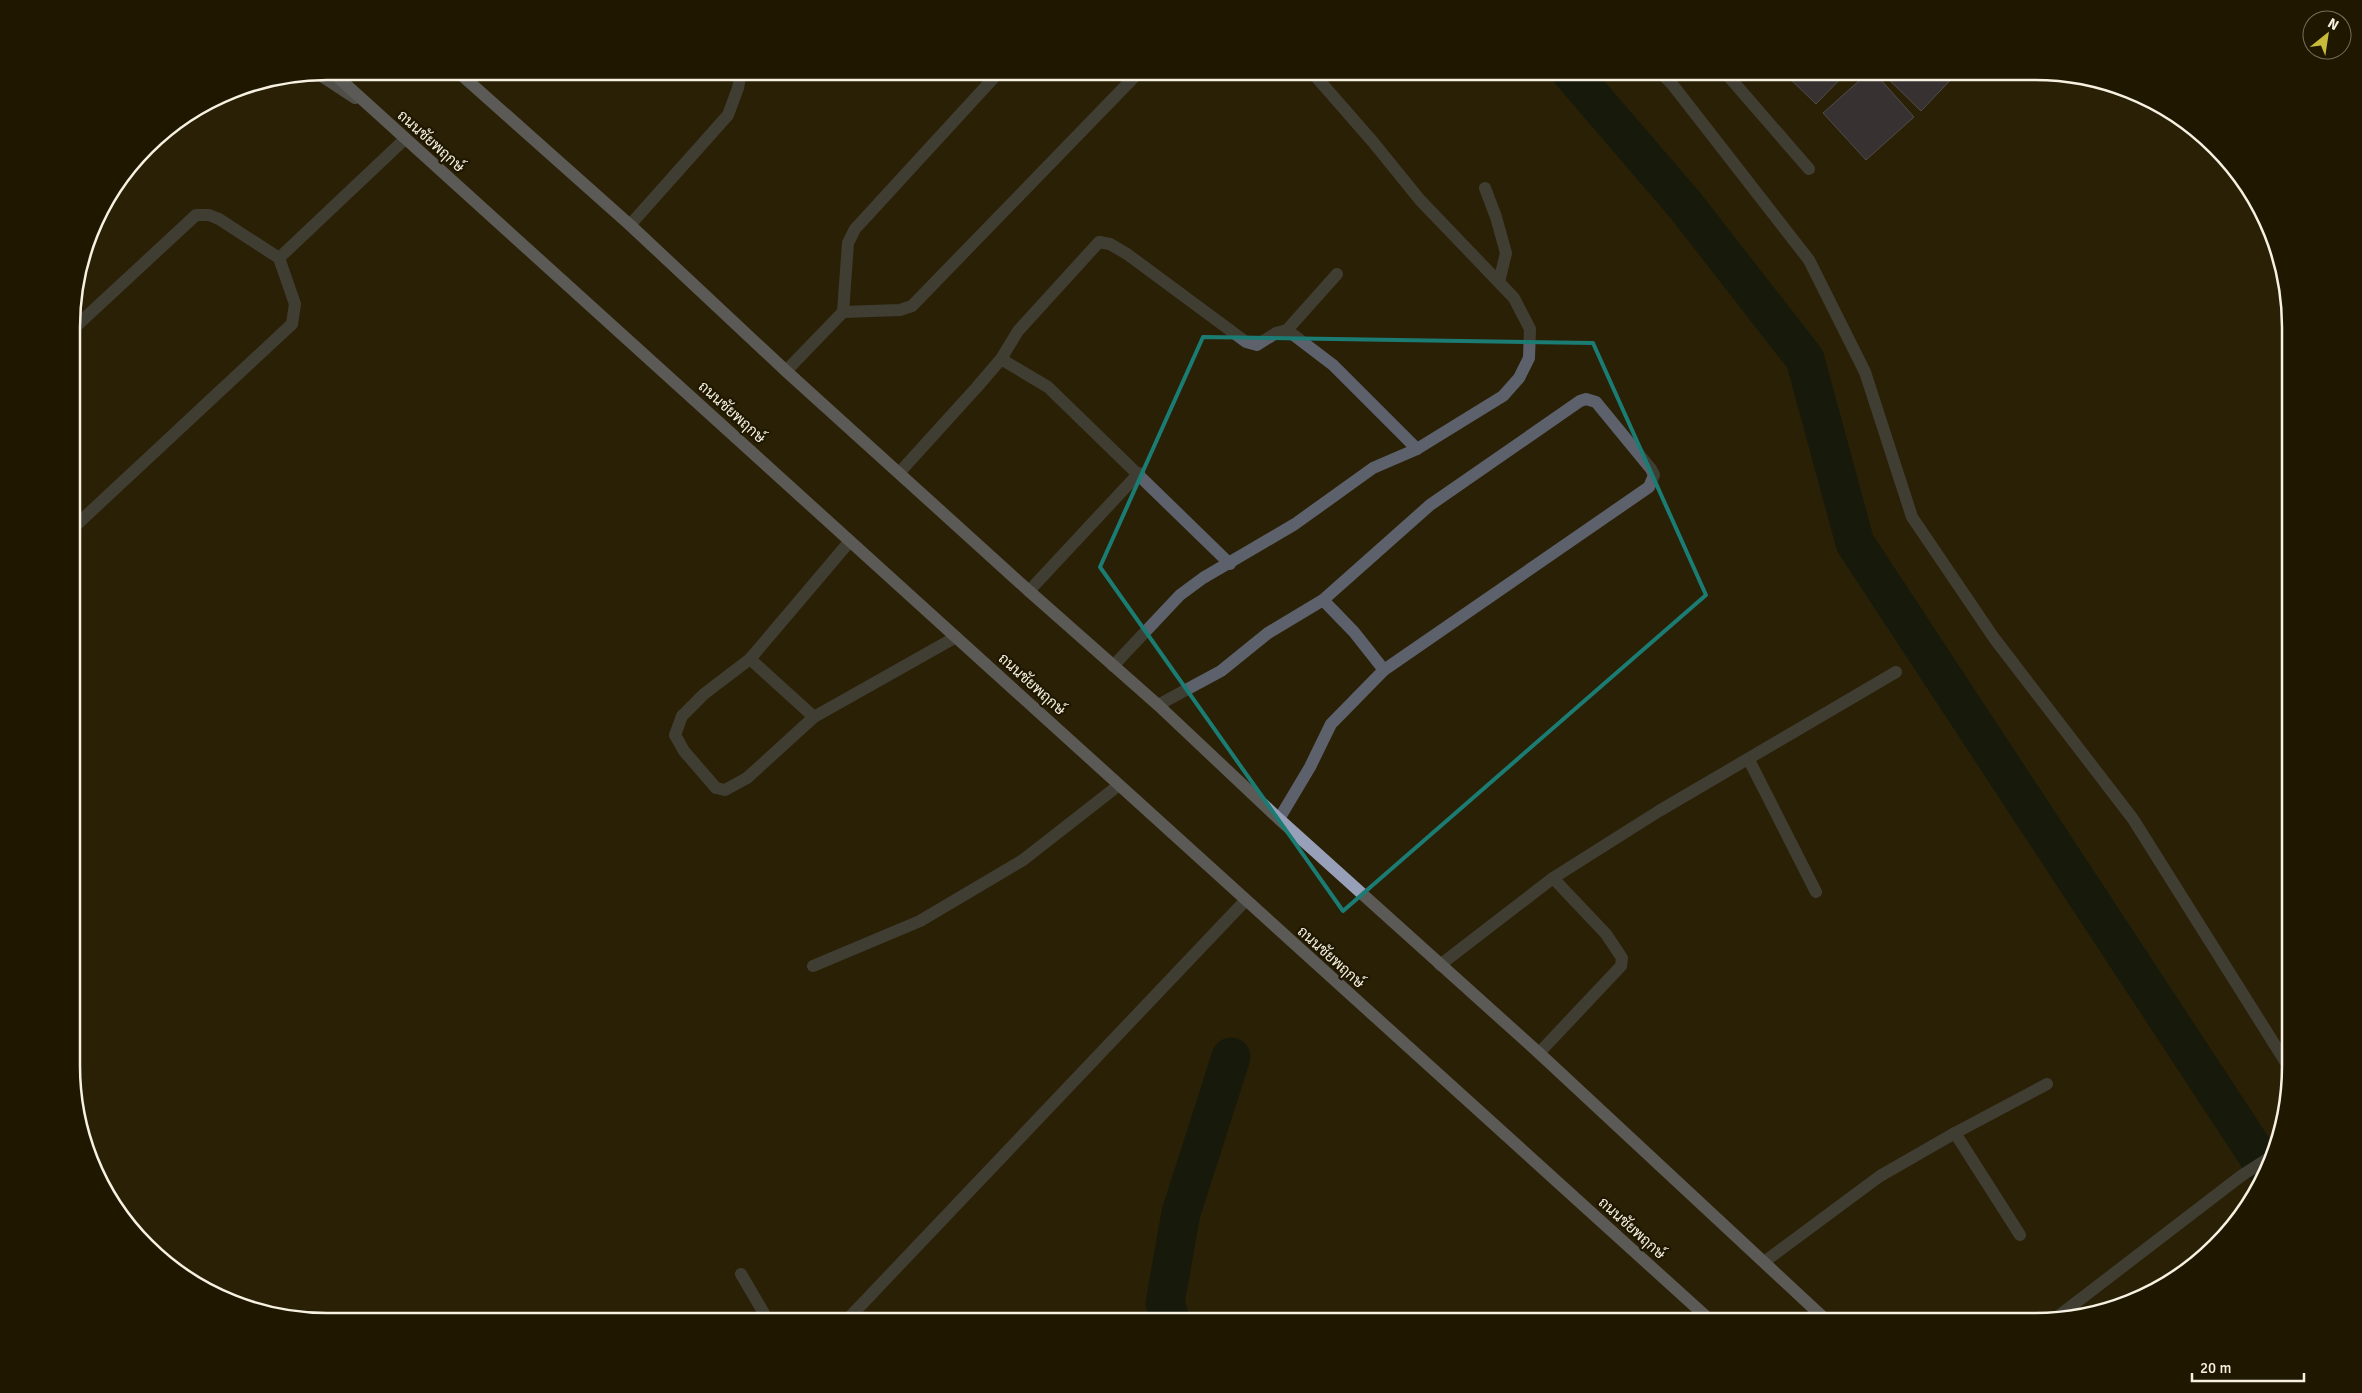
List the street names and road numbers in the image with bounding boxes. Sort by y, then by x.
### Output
street label: ถนนชัยพฤกษ์ [394,106,469,176]
street label: ถนนชัยพฤกษ์ [695,377,770,447]
street label: ถนนชัยพฤกษ์ [995,649,1070,719]
street label: ถนนชัยพฤกษ์ [1294,922,1369,992]
street label: ถนนชัยพฤกษ์ [1595,1193,1670,1263]

